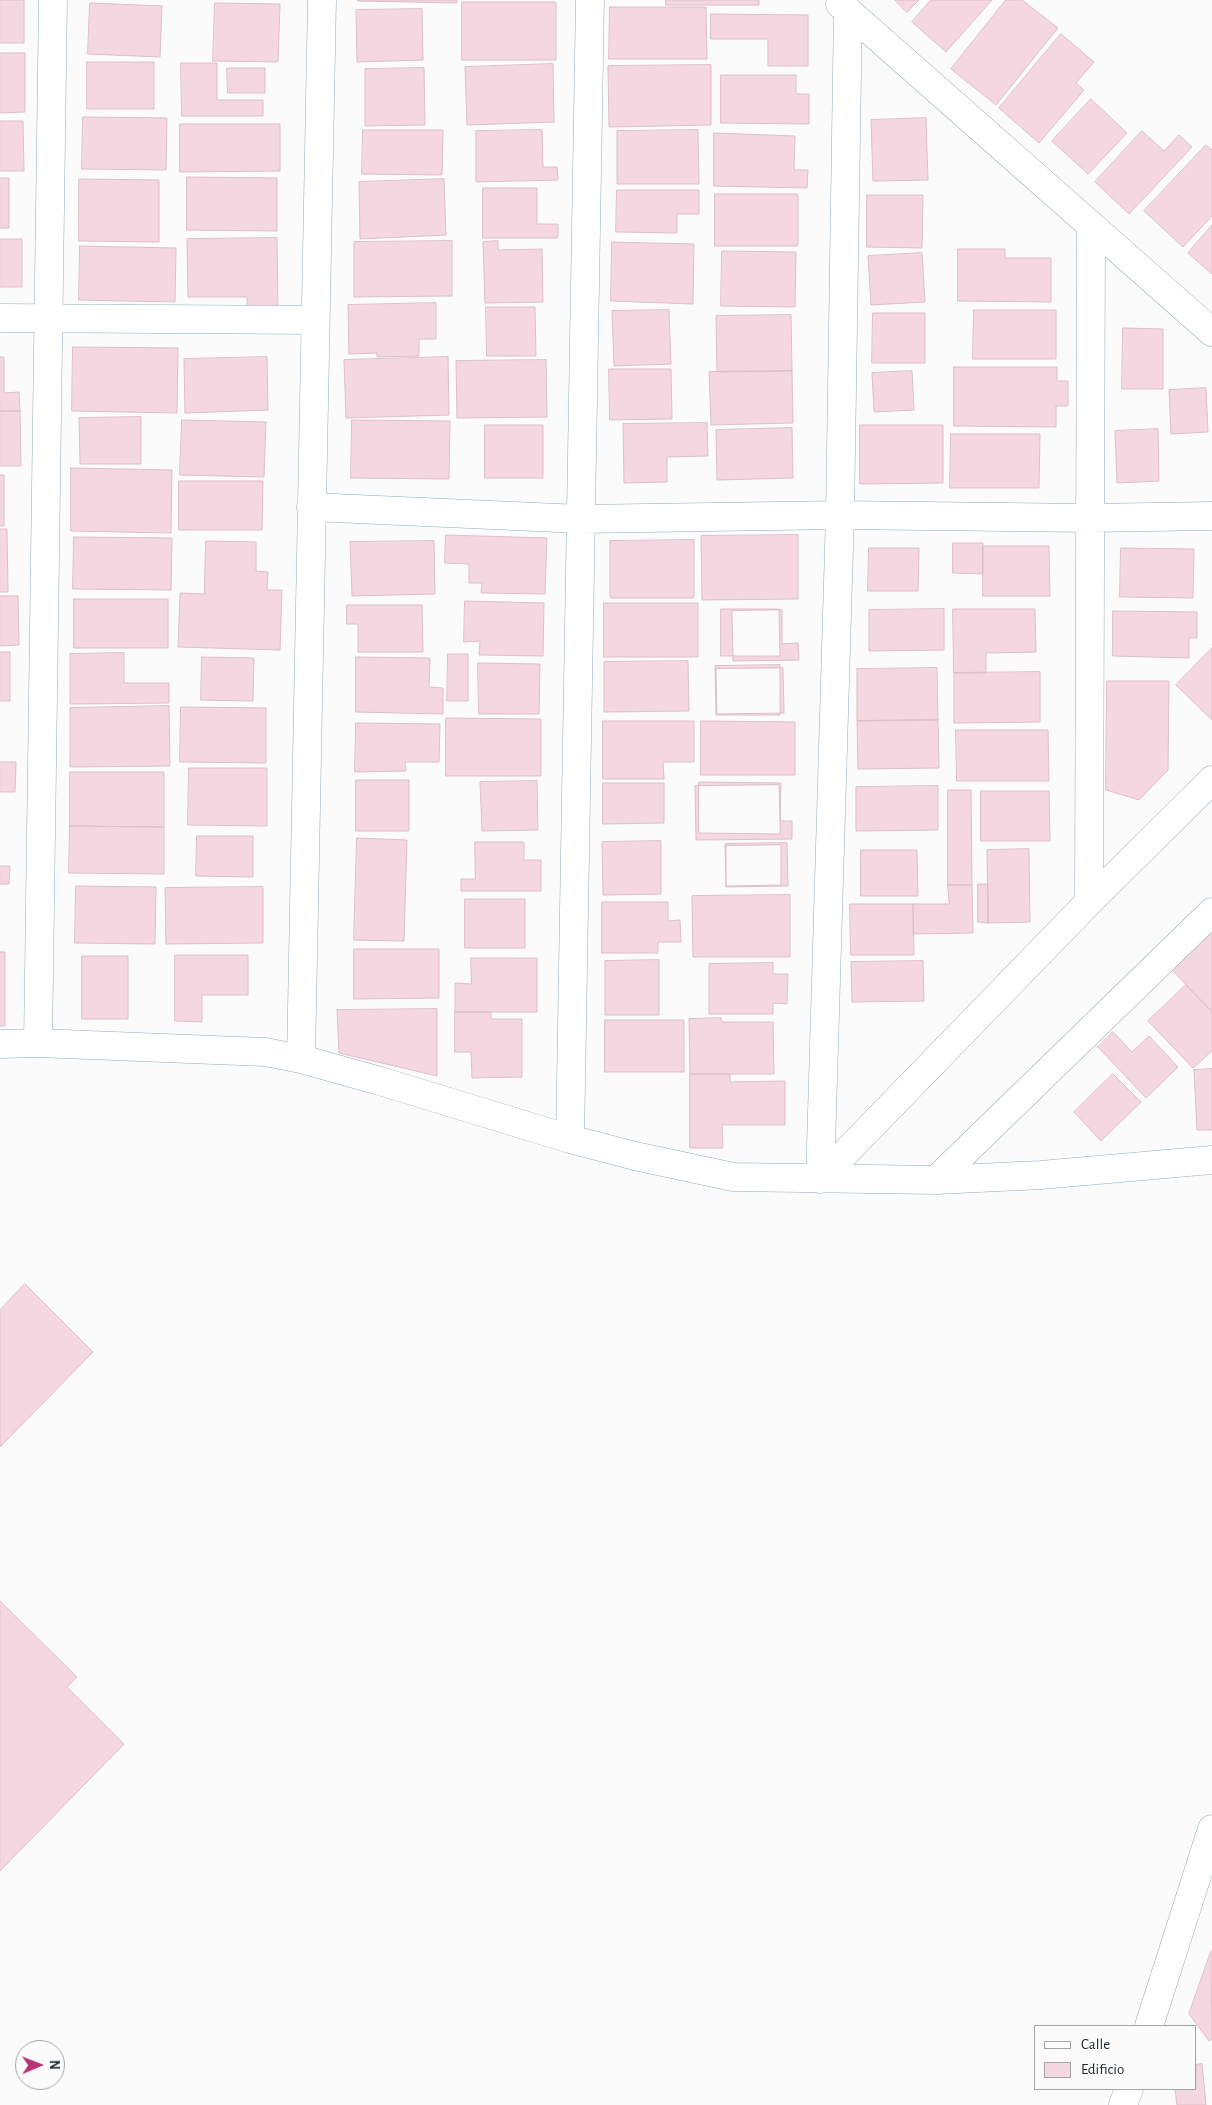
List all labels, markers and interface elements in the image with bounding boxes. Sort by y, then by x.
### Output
legend [1034,2025,1197,2090]
text: Calle [1081,2037,1110,2052]
north arrow [15,2040,65,2090]
text: N [47,2060,61,2070]
text: Edificio [1081,2062,1124,2077]

